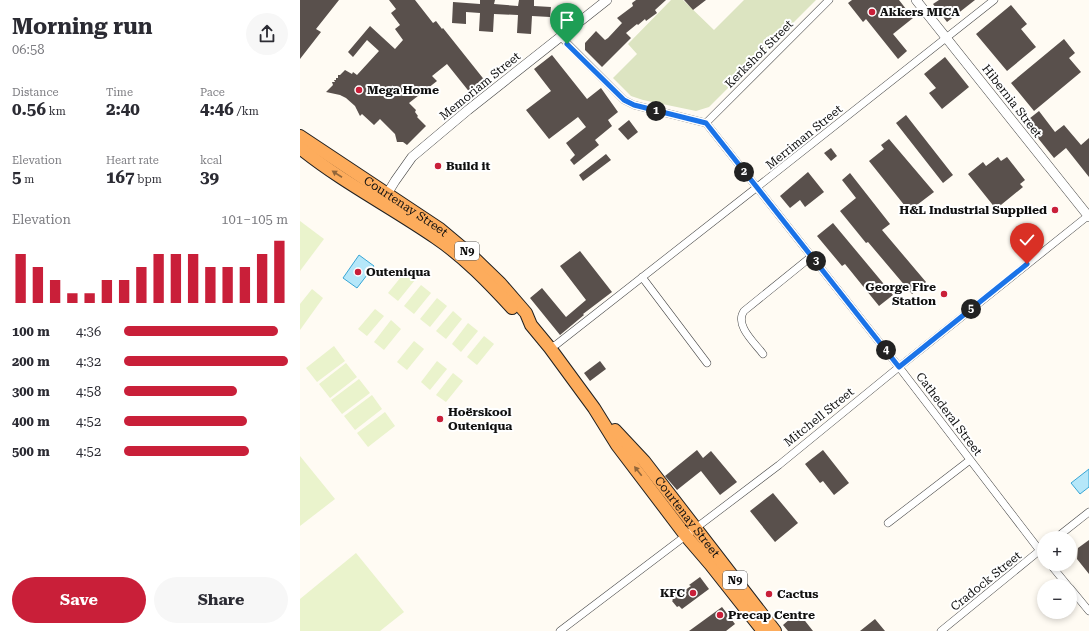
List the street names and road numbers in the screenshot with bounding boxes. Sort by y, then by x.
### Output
street label: Kerkshof Street [722,17,796,91]
street label: Memoriam Street [437,49,524,123]
street label: Hibernia Street [979,62,1045,141]
street label: Merriman Street [763,102,845,172]
street label: Courtenay Street [361,173,451,240]
road number: N9 [455,242,479,260]
street label: Cathederal Street [913,370,985,459]
street label: Mitchell Street [781,384,857,449]
street label: Courtenay Street [652,474,723,560]
street label: Cradock Street [948,548,1024,614]
road number: N9 [723,571,747,589]

